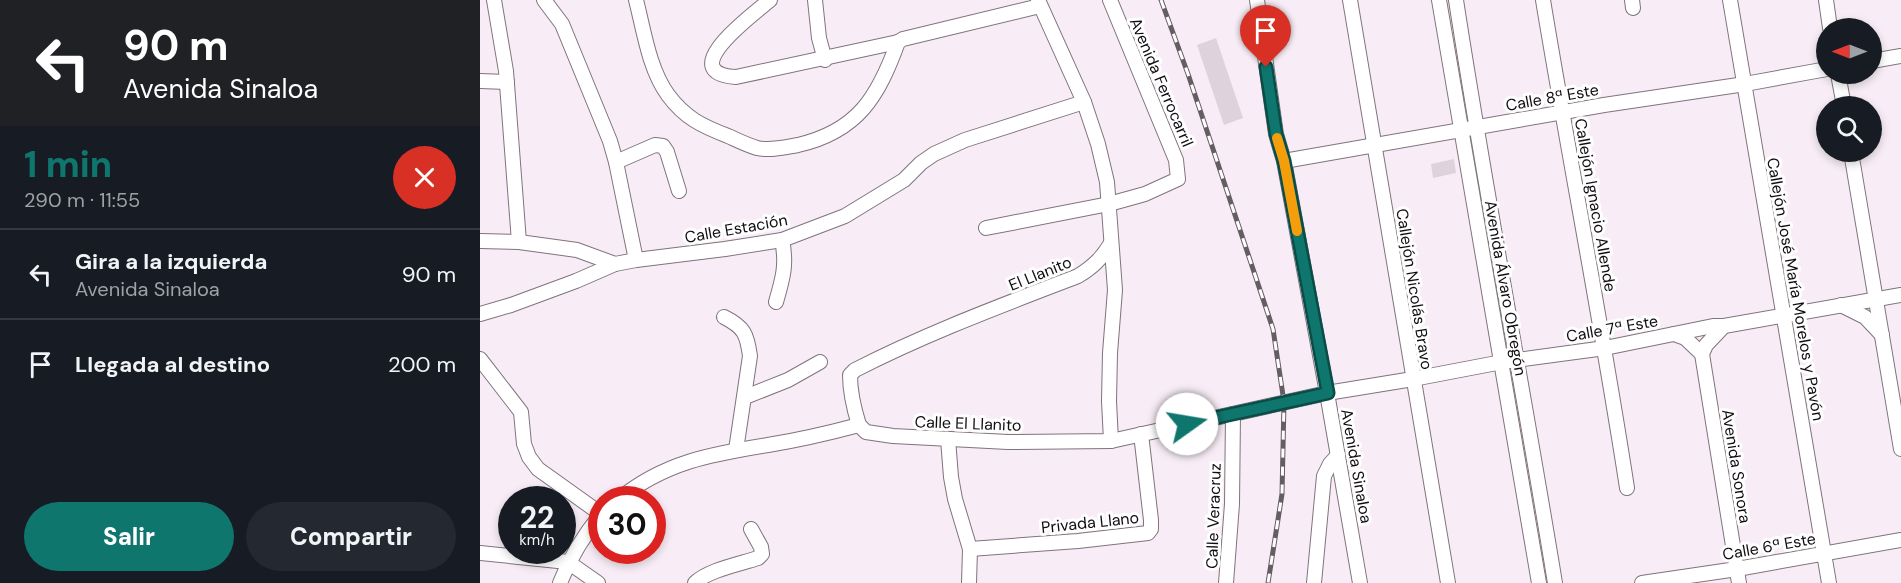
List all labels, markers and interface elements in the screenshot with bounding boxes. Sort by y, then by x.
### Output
pin [1240,5,1291,67]
street label: Avenida Ferrocarril [1125,14,1198,150]
icon: arrive [1249,14,1282,47]
text: 90 m [123,18,229,73]
north arrow [1816,18,1882,84]
map controls [1816,18,1882,162]
icon: left [24,24,102,102]
text: Avenida Sinaloa [123,71,318,106]
street label: Calle 8ª Este [1504,79,1600,116]
button: search [1816,96,1882,162]
street label: Callejón Ignacio Allende [1570,117,1621,293]
text: 1 min [24,141,112,188]
button: close [393,146,456,209]
street label: Callejón José María Morelos y Pavón [1762,156,1829,422]
text: 290 m · 11:55 [24,187,140,213]
street label: Avenida Álvaro Obregón [1480,199,1531,377]
street label: Callejón Nicolás Bravo [1391,207,1438,371]
street label: Calle Estación [683,209,789,248]
text: Gira a la izquierda [75,247,267,276]
street label: El Llanito [1006,251,1075,296]
icon: left [24,258,57,291]
text: 90 m [402,260,456,289]
text: Avenida Sinaloa [75,276,220,302]
street label: Calle 7ª Este [1564,310,1660,347]
icon: arrive [24,348,57,381]
text: Llegada al destino [75,350,270,379]
text: 200 m [388,350,456,379]
position arrow [1155,392,1219,456]
street label: Avenida Sinaloa [1336,407,1377,525]
street label: Avenida Sonora [1717,408,1756,525]
street label: Calle El Llanito [914,411,1022,436]
street label: Calle Veracruz [1201,463,1226,569]
speed limit sign: 30 [588,486,666,564]
text: 22 [520,498,554,537]
button: Salir [24,502,234,571]
button: Compartir [246,502,456,571]
street label: Privada Llano [1040,507,1140,538]
street label: Calle 6ª Este [1721,528,1817,565]
text: km/h [519,530,555,550]

